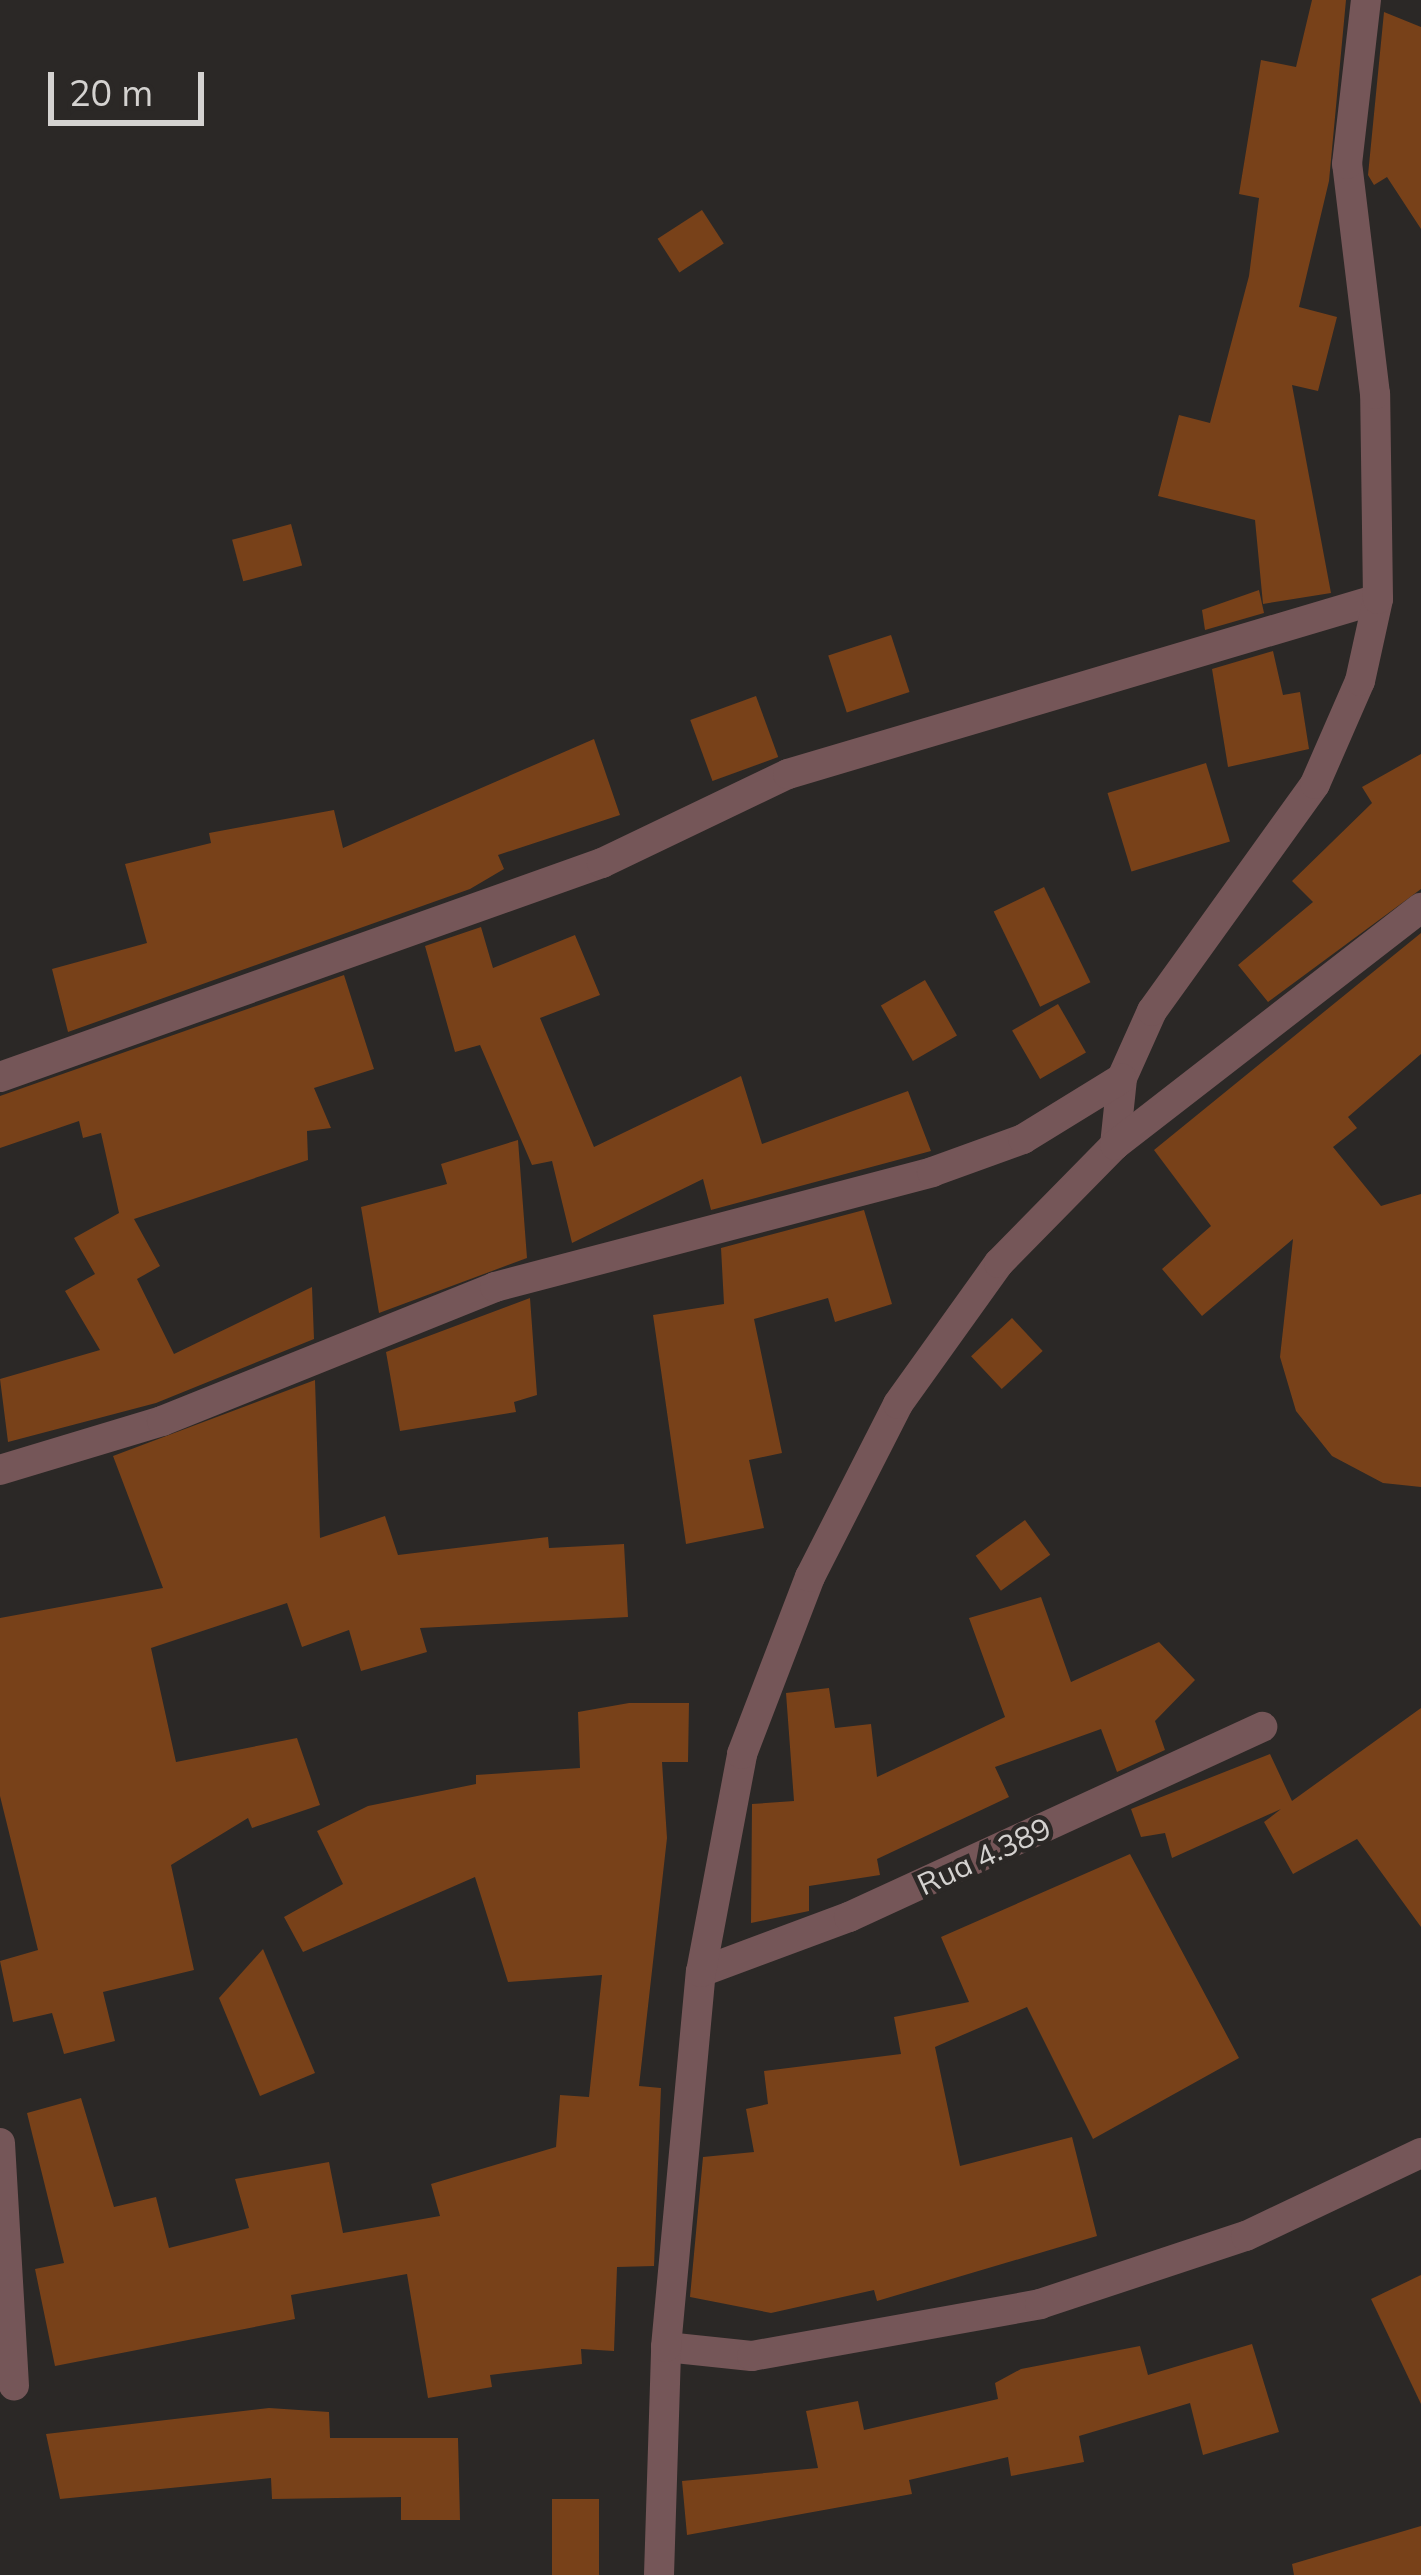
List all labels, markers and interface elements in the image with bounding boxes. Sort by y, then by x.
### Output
scale bar [54,48,210,122]
text: 20 m [69,70,153,115]
street label: Rua 4.389 [912,1810,1056,1902]

